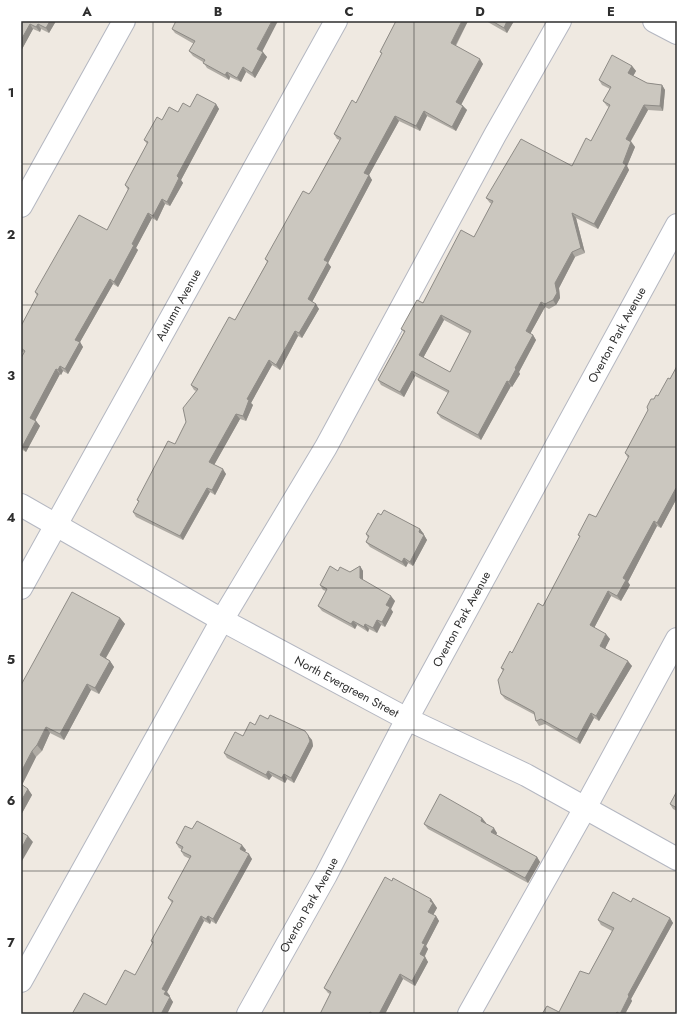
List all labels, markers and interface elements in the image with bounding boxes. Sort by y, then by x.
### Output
text: A [81,2,92,21]
text: B [214,2,223,21]
text: C [344,2,354,21]
text: D [475,2,485,21]
text: E [607,2,615,21]
text: 1 [8,83,14,102]
text: 2 [7,225,15,244]
street label: Autumn Avenue [151,265,206,344]
street label: Overton Park Avenue [583,284,651,386]
text: 3 [7,366,15,385]
text: 4 [6,508,16,527]
street label: Overton Park Avenue [428,568,495,670]
text: 5 [7,650,15,669]
street label: North Evergreen Street [291,651,402,722]
text: 6 [7,791,16,810]
street label: Overton Park Avenue [275,854,343,956]
text: 7 [7,933,15,952]

